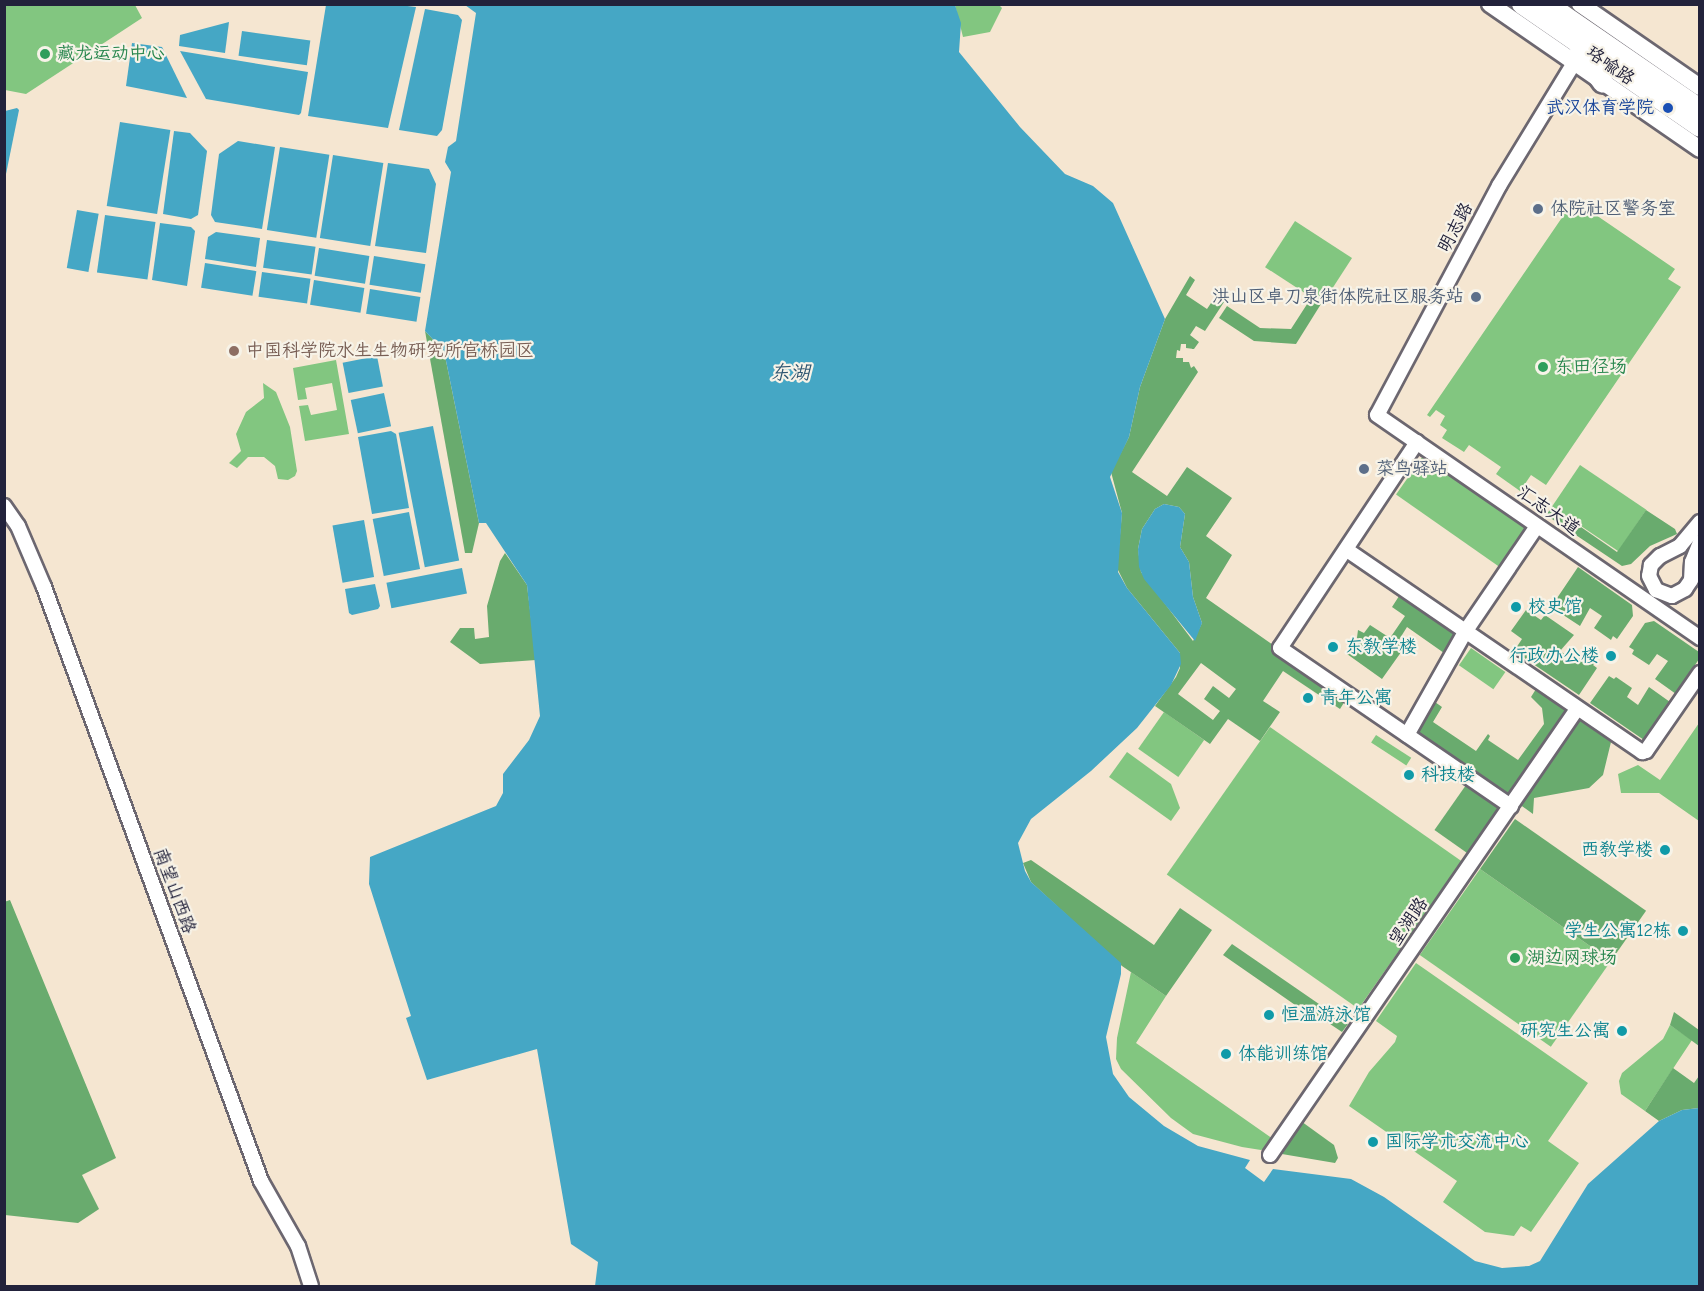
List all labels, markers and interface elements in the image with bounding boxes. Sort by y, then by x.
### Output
street label: 珞喻路 [1582,42,1638,90]
place label: 藏龙运动中心 [57,43,165,65]
marker: 藏龙运动中心 [38,47,52,61]
place label: 武汉体育学院 [1546,97,1654,119]
marker: 武汉体育学院 [1659,99,1677,117]
place label: 体院社区警务室 [1550,198,1676,220]
street label: 明志路 [1434,199,1478,257]
marker: 体院社区警务室 [1531,202,1545,216]
place label: 洪山区卓刀泉街体院社区服务站 [1212,286,1464,308]
marker: 洪山区卓刀泉街体院社区服务站 [1469,290,1483,304]
place label: 中国科学院水生生物研究所官桥园区 [246,340,534,362]
marker: 中国科学院水生生物研究所官桥园区 [227,344,241,358]
place label: 东田径场 [1555,356,1627,378]
water label: 东湖 [770,360,810,384]
marker: 东田径场 [1536,360,1550,374]
place label: 菜鸟驿站 [1376,458,1448,480]
marker: 菜鸟驿站 [1357,462,1371,476]
street label: 汇志大道 [1512,482,1584,540]
place label: 校史馆 [1528,596,1582,618]
marker: 校史馆 [1509,600,1523,614]
place label: 东教学楼 [1345,636,1417,658]
marker: 东教学楼 [1326,640,1340,654]
place label: 行政办公楼 [1509,645,1599,667]
marker: 行政办公楼 [1604,649,1618,663]
place label: 青年公寓 [1320,687,1392,709]
marker: 青年公寓 [1301,691,1315,705]
place label: 科技楼 [1421,764,1475,786]
marker: 科技楼 [1402,768,1416,782]
place label: 西教学楼 [1581,839,1653,861]
marker: 西教学楼 [1658,843,1672,857]
street label: 南望山西路 [148,845,200,937]
street label: 望湖路 [1385,894,1433,950]
place label: 学生公寓12栋 [1564,920,1671,942]
marker: 学生公寓12栋 [1676,924,1690,938]
place label: 湖边网球场 [1527,947,1617,969]
marker: 湖边网球场 [1508,951,1522,965]
place label: 恒温游泳馆 [1281,1004,1371,1026]
marker: 恒温游泳馆 [1262,1008,1276,1022]
place label: 研究生公寓 [1520,1020,1610,1042]
marker: 研究生公寓 [1615,1024,1629,1038]
place label: 体能训练馆 [1238,1043,1328,1065]
marker: 体能训练馆 [1219,1047,1233,1061]
place label: 国际学术交流中心 [1385,1131,1529,1153]
marker: 国际学术交流中心 [1366,1135,1380,1149]

